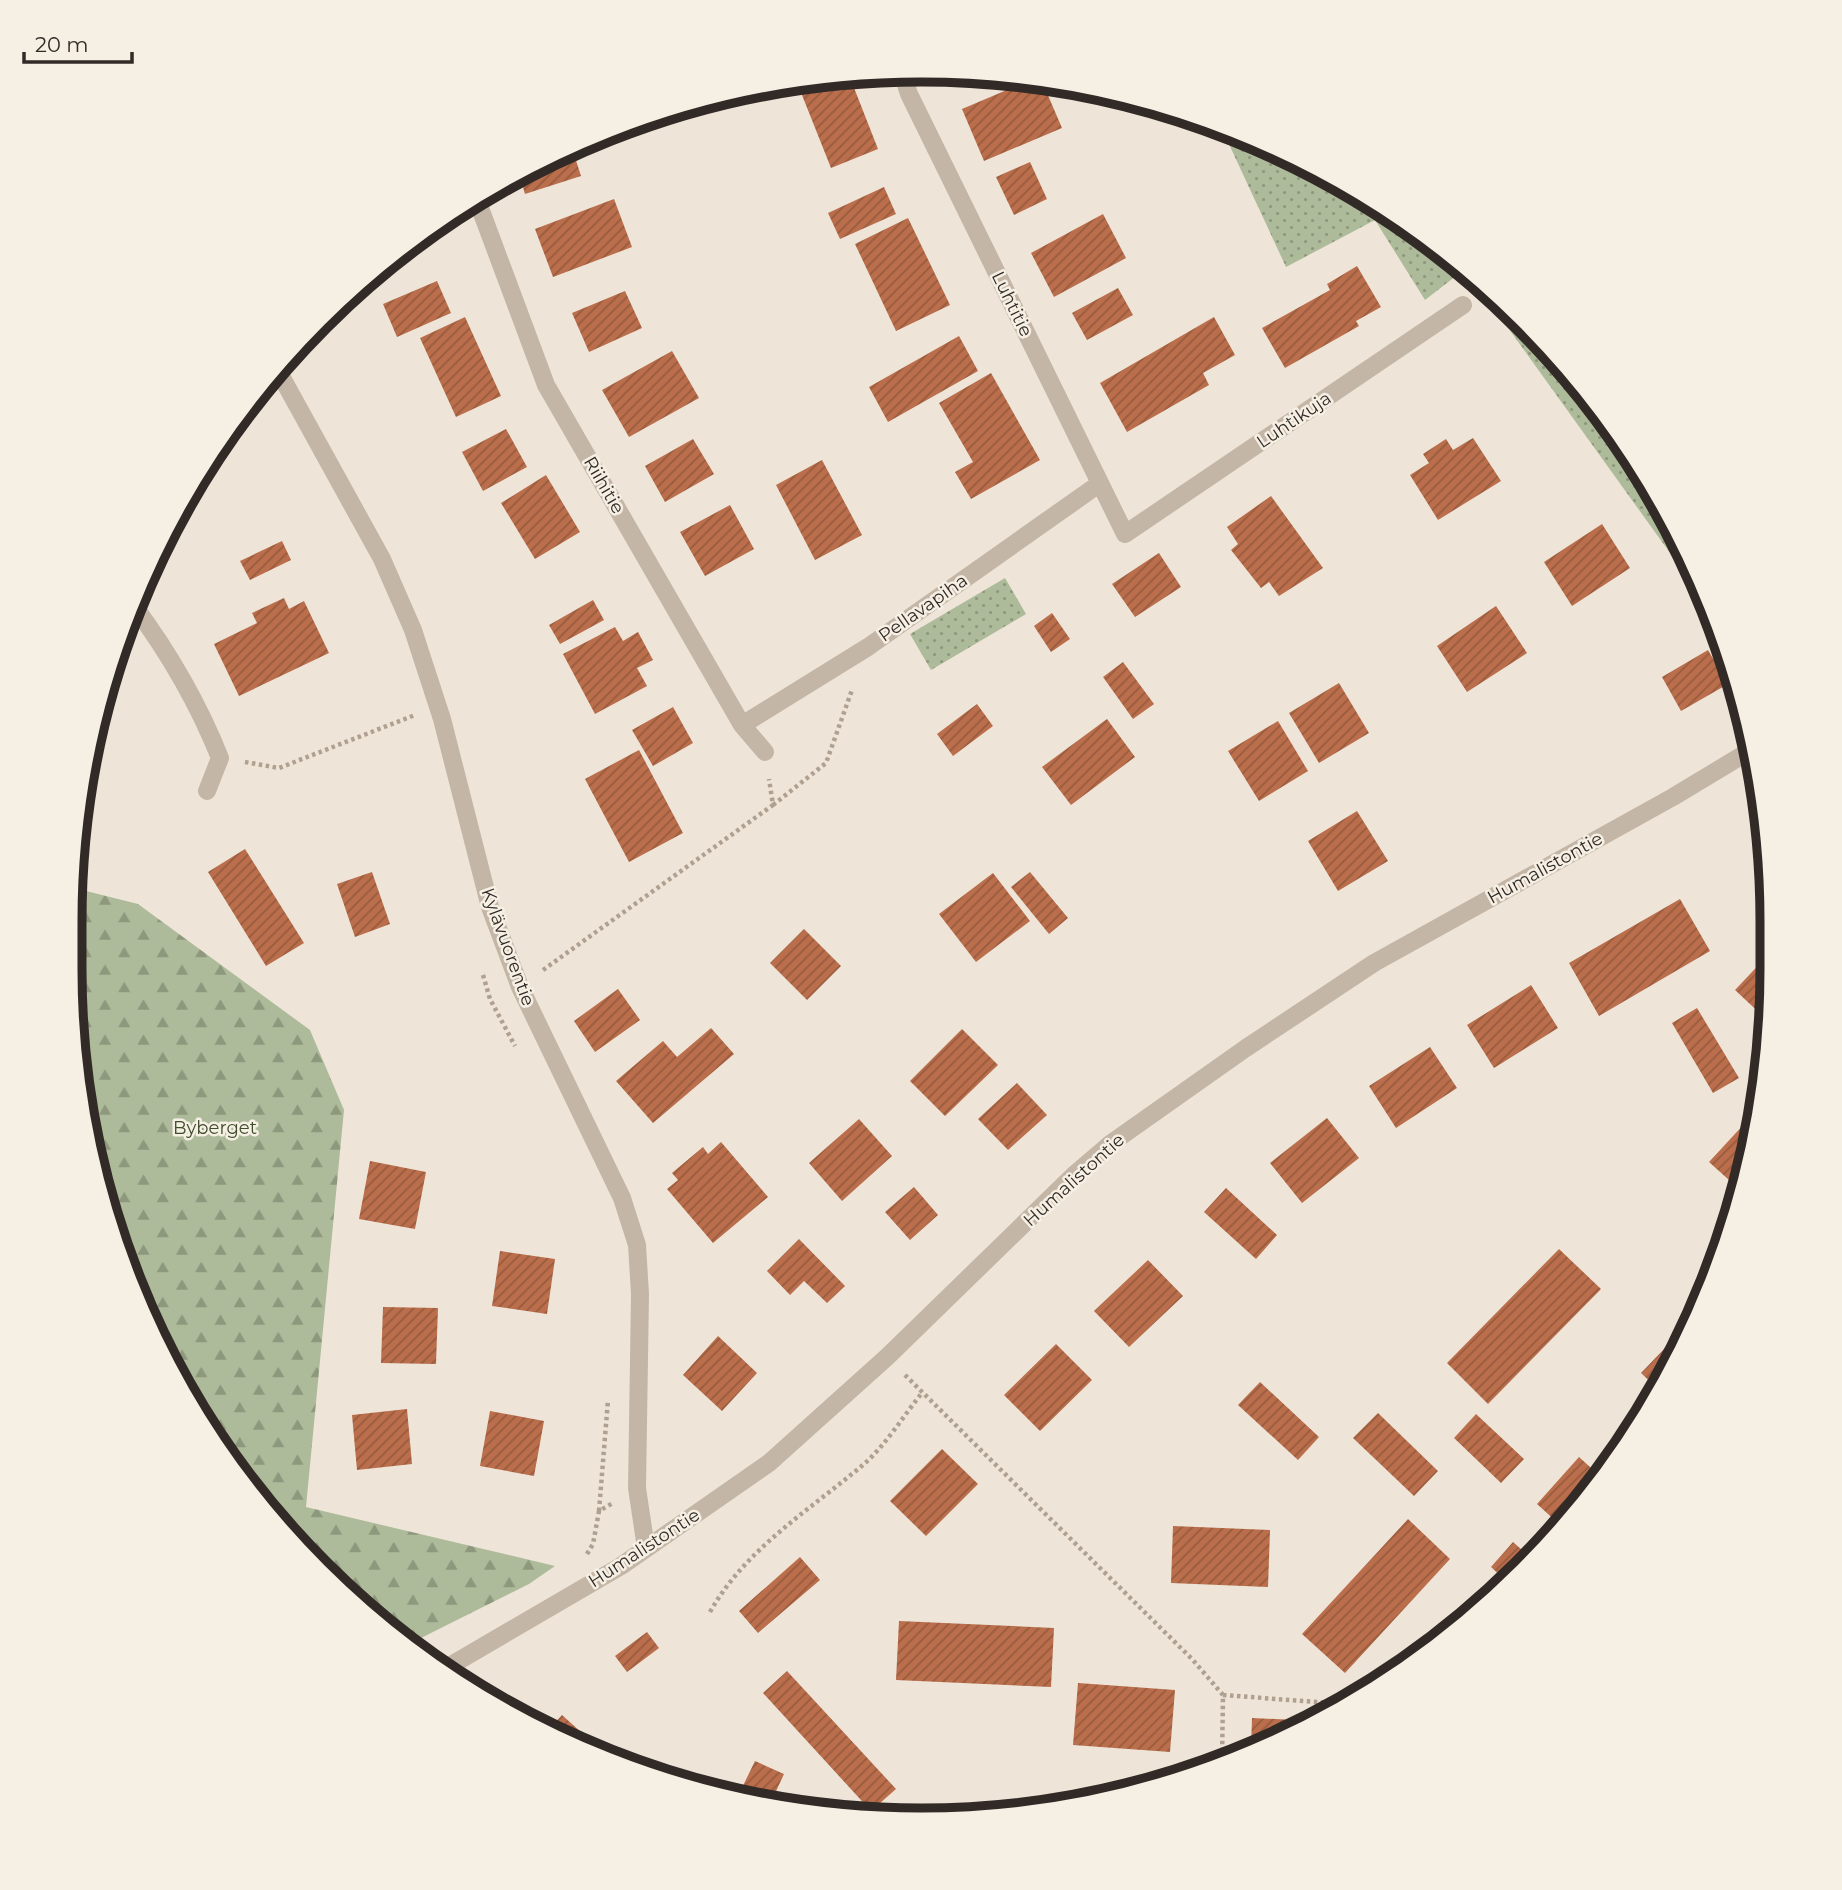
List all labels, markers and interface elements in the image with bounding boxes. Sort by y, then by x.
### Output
scale bar [24,21,133,65]
text: 20 m [35,32,89,57]
street label: Luhtitie [987,268,1037,340]
street label: Luhtikuja [1253,387,1335,453]
street label: Riihitie [579,452,629,518]
street label: Pellavapiha [874,569,972,647]
street label: Humalistontie [1484,827,1607,909]
street label: Kylävuorentie [476,885,540,1009]
park label: Byberget [173,1117,257,1139]
street label: Humalistontie [1019,1129,1129,1231]
street label: Humalistontie [584,1504,704,1592]

